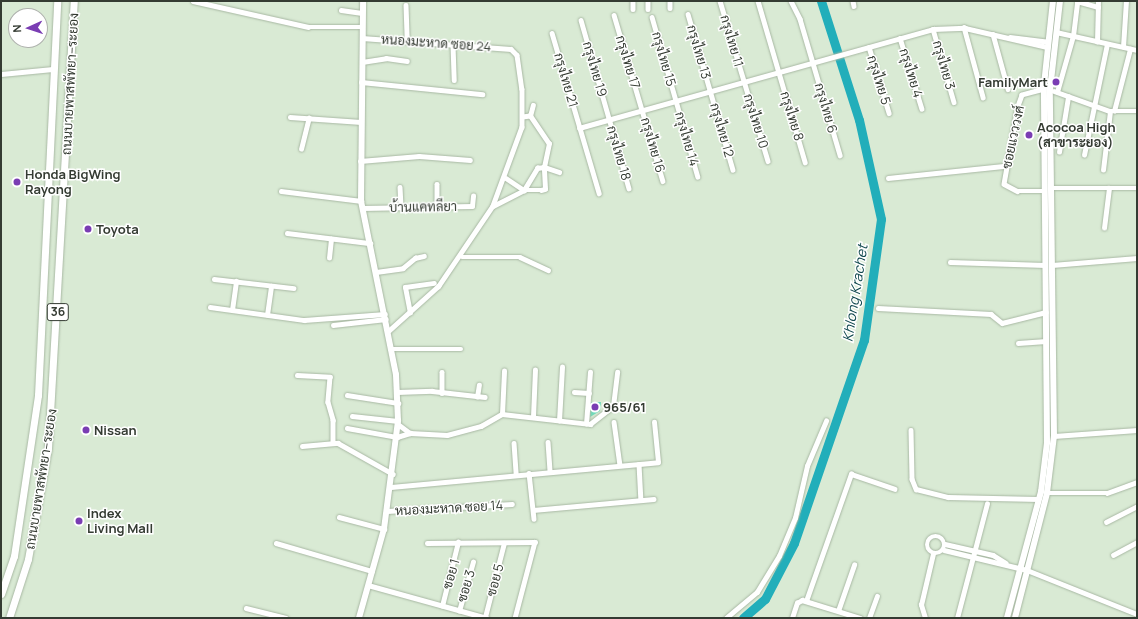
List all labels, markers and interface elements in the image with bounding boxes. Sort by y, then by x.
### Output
north arrow [8,8,48,48]
street label: ถนนบายพาสพัทยา–ระยอง [58,13,82,155]
street label: กรุงไทย 11 [717,13,747,69]
street label: กรุงไทย 13 [684,23,714,81]
text: N [9,24,24,33]
street label: กรุงไทย 15 [649,30,679,88]
street label: หนองมะหาด ซอย 24 [380,31,492,55]
street label: กรุงไทย 17 [613,33,643,91]
street label: กรุงไทย 3 [930,39,958,91]
street label: กรุงไทย 19 [580,40,610,98]
street label: กรุงไทย 4 [896,46,926,100]
street label: กรุงไทย 21 [551,51,581,109]
street label: กรุงไทย 5 [864,53,894,107]
place label: FamilyMart [978,74,1048,90]
marker: FamilyMart [1051,77,1061,87]
street label: กรุงไทย 6 [811,81,841,135]
street label: กรุงไทย 8 [777,89,807,143]
street label: กรุงไทย 10 [740,92,772,150]
street label: กรุงไทย 12 [707,101,737,159]
street label: ซอยแวววงศ์ [999,104,1027,170]
street label: กรุงไทย 14 [672,110,702,168]
street label: กรุงไทย 16 [638,116,668,174]
place label: Acocoa High (สาขาระยอง) [1037,120,1116,151]
street label: กรุงไทย 18 [604,124,634,182]
marker: Acocoa High (สาขาระยอง) [1024,130,1034,140]
place label: Honda BigWing Rayong [25,167,121,198]
marker: Honda BigWing Rayong [12,177,22,187]
street label: บ้านแคทลียา [389,199,457,215]
place label: Toyota [96,221,139,237]
marker: Toyota [83,224,93,234]
water label: Khlong Krachet [839,243,871,343]
road number: 36 [46,302,70,322]
place label: 965/61 [603,399,646,415]
marker: 965/61 [590,402,600,412]
street label: ถนนบายพาสพัทยา–ระยอง [22,408,60,550]
place label: Nissan [94,422,137,438]
marker: Nissan [81,425,91,435]
street label: หนองมะหาด ซอย 14 [395,497,503,519]
place label: Index Living Mall [87,506,153,537]
marker: Index Living Mall [74,516,84,526]
street label: ซอย 1 [439,557,463,591]
street label: ซอย 5 [483,562,507,598]
street label: ซอย 3 [454,568,478,604]

